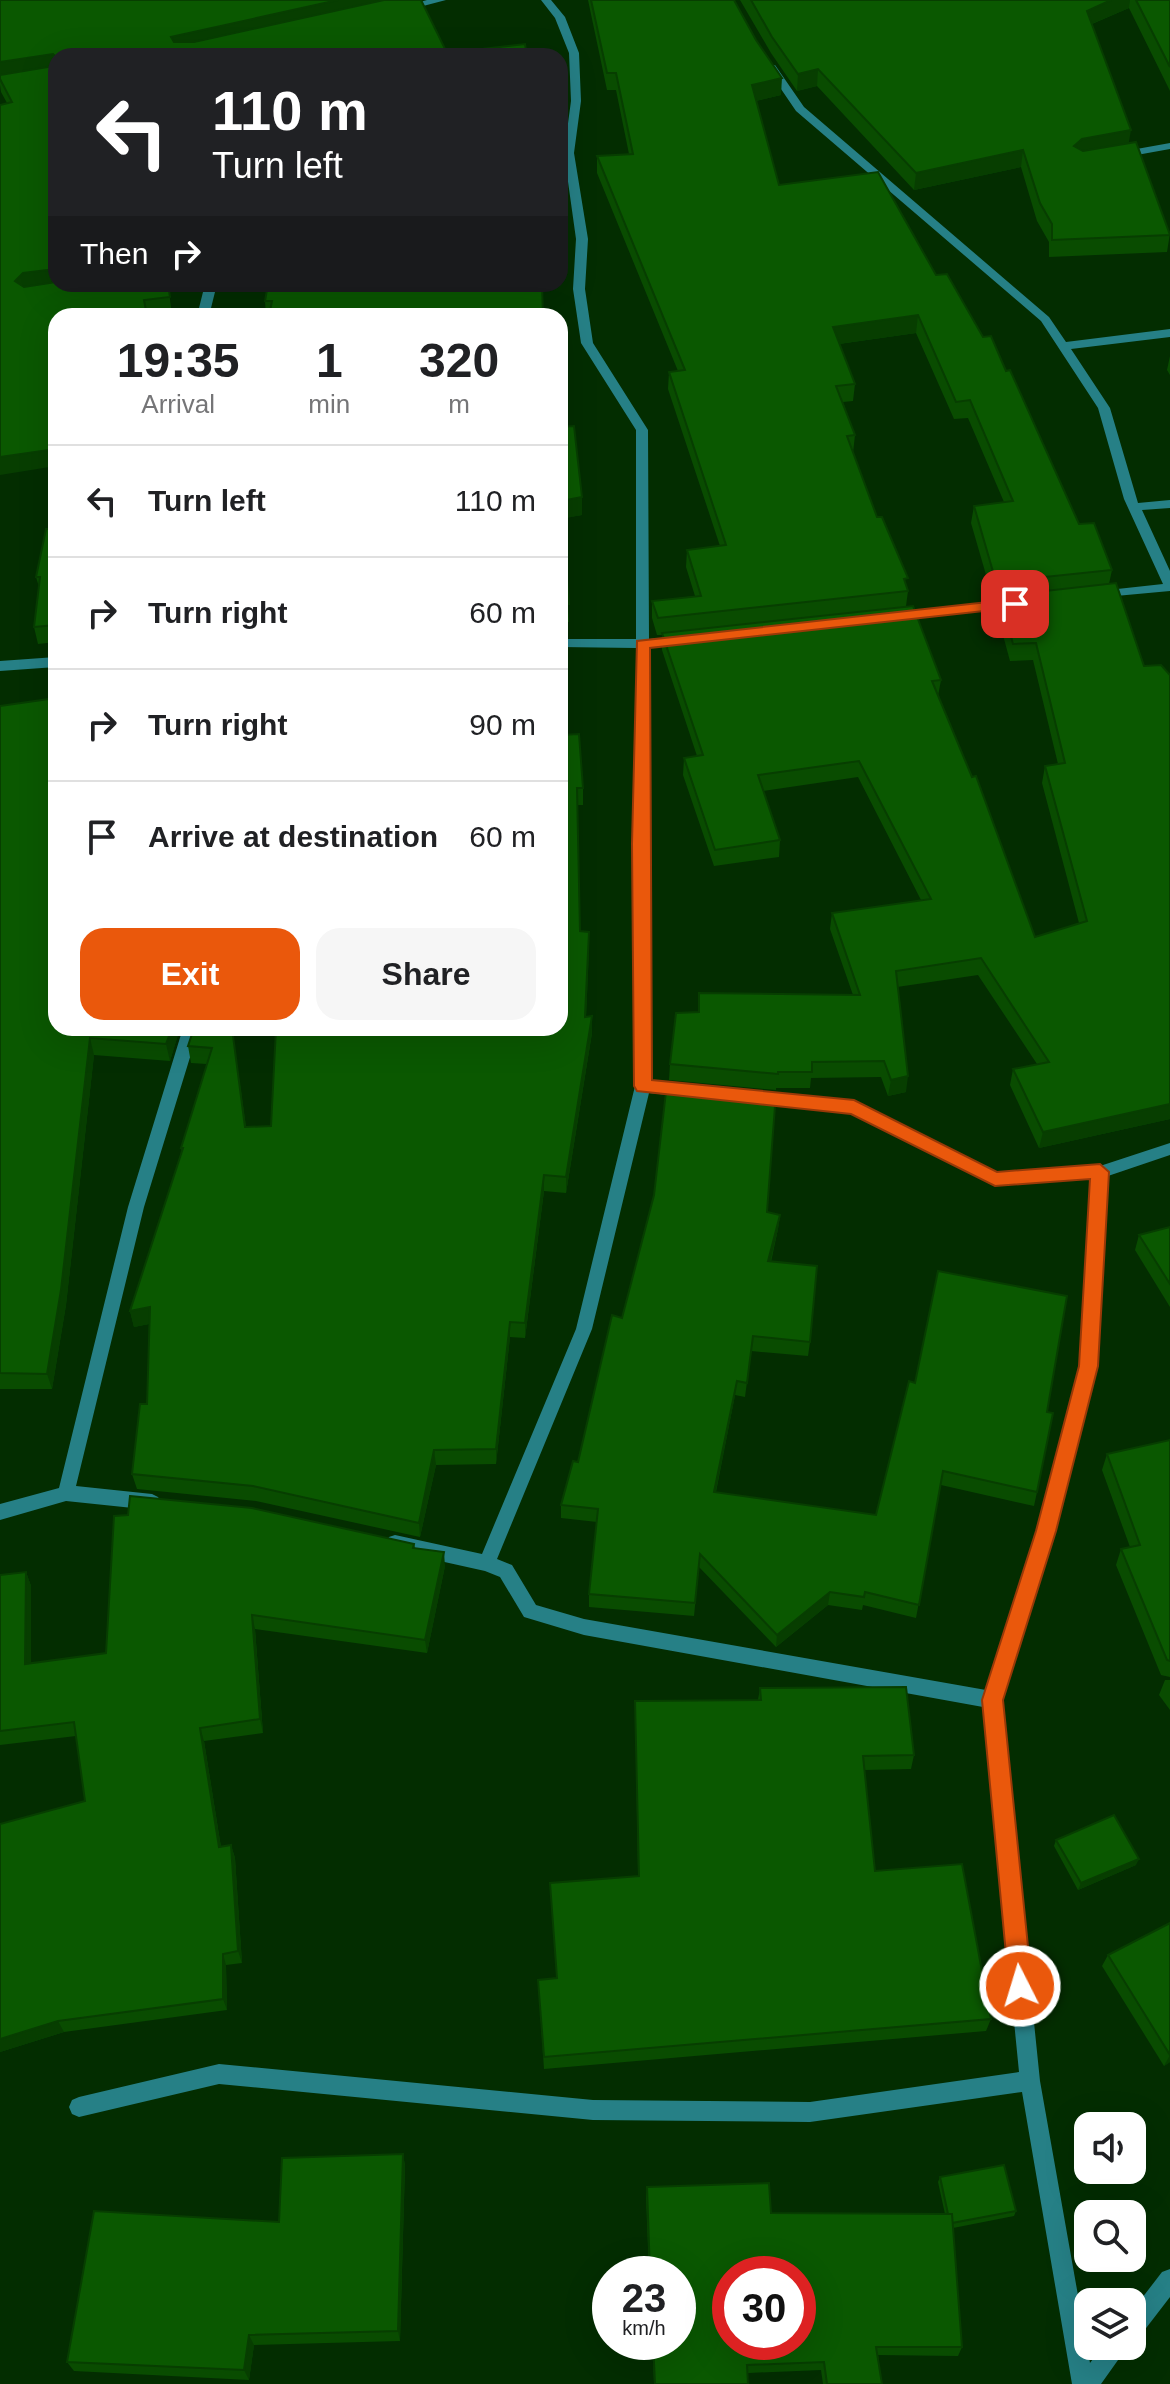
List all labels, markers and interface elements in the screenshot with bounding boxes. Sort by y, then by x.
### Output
text: 110 m [212,79,368,142]
icon: left [80,80,184,184]
text: Turn left [212,145,343,186]
icon: right [164,232,208,276]
text: Then [80,237,148,270]
text: 19:35 [117,334,240,387]
text: 1 [316,334,343,387]
text: 320 [419,334,499,387]
text: Arrival [141,389,215,419]
text: min [308,389,350,419]
text: m [448,389,470,419]
icon: left [80,479,124,523]
text: Turn left [148,484,266,517]
text: 110 m [455,484,536,517]
pin [981,570,1049,638]
icon: arrive [993,582,1037,626]
icon: right [80,591,124,635]
text: Turn right [148,596,287,629]
text: 60 m [469,596,536,629]
icon: right [80,703,124,747]
text: Turn right [148,708,287,741]
text: 90 m [469,708,536,741]
icon: arrive [80,815,124,859]
text: Arrive at destination [148,820,438,853]
text: 60 m [469,820,536,853]
button: Exit [80,928,300,1020]
button: Share [316,928,536,1020]
position arrow [978,1944,1062,2028]
map controls [1074,2112,1146,2360]
button: sound [1074,2112,1146,2184]
button: search [1074,2200,1146,2272]
speed limit sign: 30 [712,2256,816,2360]
text: 23 [622,2276,666,2320]
button: layers [1074,2288,1146,2360]
text: km/h [622,2317,666,2339]

